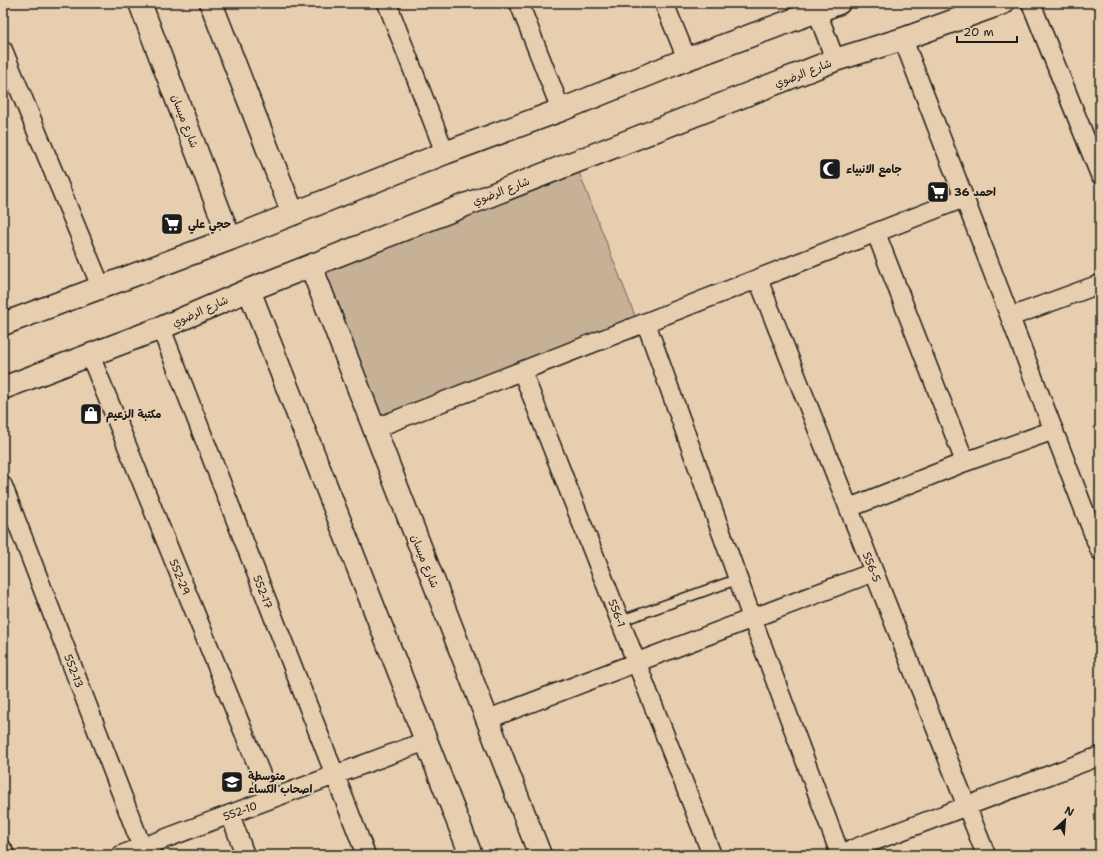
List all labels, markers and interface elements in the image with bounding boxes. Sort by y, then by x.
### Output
scale bar [957,18,1017,44]
text: 20 m [963,24,994,40]
street label: شارع الرضوي [772,56,834,92]
street label: شارع ميسان [167,92,202,151]
mosque icon: جامع الانبياء [817,156,843,182]
place label: جامع الانبياء [846,162,902,177]
street label: شارع الرضوي [470,174,532,210]
supermarket icon: احمد 36 [925,179,951,205]
place label: احمد 36 [954,185,996,200]
supermarket icon: حجي علي [159,211,185,237]
place label: حجي علي [188,217,231,234]
street label: شارع الرضوي [170,292,231,331]
shop icon: مكتبة الزعيم [78,401,104,427]
place label: مكتبة الزعيم [106,407,161,423]
street label: شارع ميسان [406,532,442,590]
street label: 556-5 [859,550,884,585]
street label: 552-29 [166,557,194,597]
street label: 552-17 [249,573,276,611]
street label: 556-1 [604,597,629,629]
street label: 552-13 [60,652,87,690]
school or university icon: متوسطة اصحاب الكساء [219,769,245,795]
place label: متوسطة اصحاب الكساء [248,769,313,797]
street label: 552-10 [221,798,259,825]
north arrow [1045,800,1085,840]
text: N [1062,803,1077,820]

